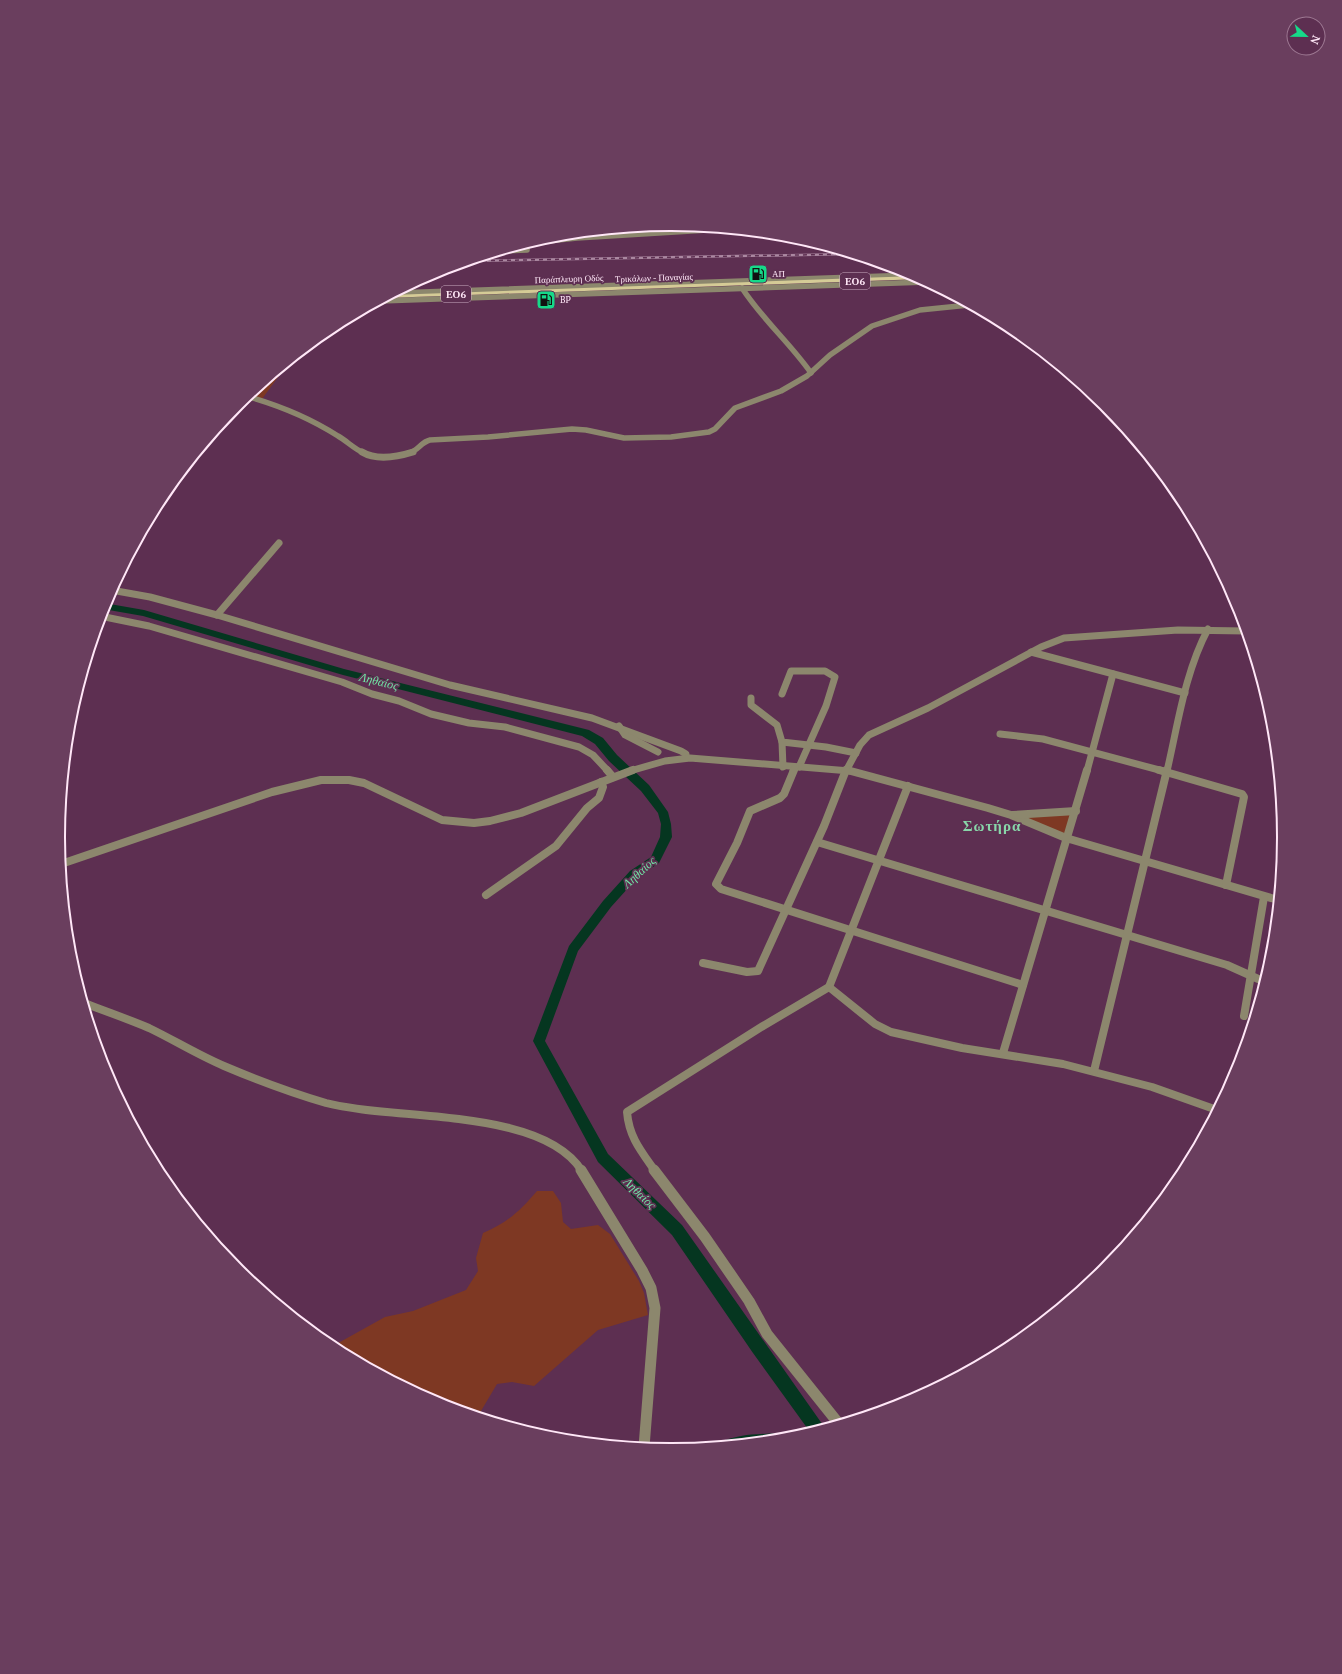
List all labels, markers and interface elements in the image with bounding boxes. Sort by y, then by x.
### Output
north arrow [1286,16,1326,56]
text: N [1307,33,1323,47]
fuel station icon: ΑΠ [747,263,769,285]
place label: ΑΠ [772,268,785,280]
street label: Τρικάλων - Παναγίας [615,271,694,285]
street label: Παράπλευρη Οδός [534,272,604,286]
road number: ΕΟ6 [840,273,870,289]
road number: ΕΟ6 [441,286,471,302]
fuel station icon: BP [535,289,557,311]
place label: BP [560,294,572,306]
water label: Ληθαίος [357,669,400,693]
district label: Σωτήρα [963,815,1021,835]
water label: Ληθαίος [619,853,659,892]
water label: Ληθαίος [620,1173,660,1212]

